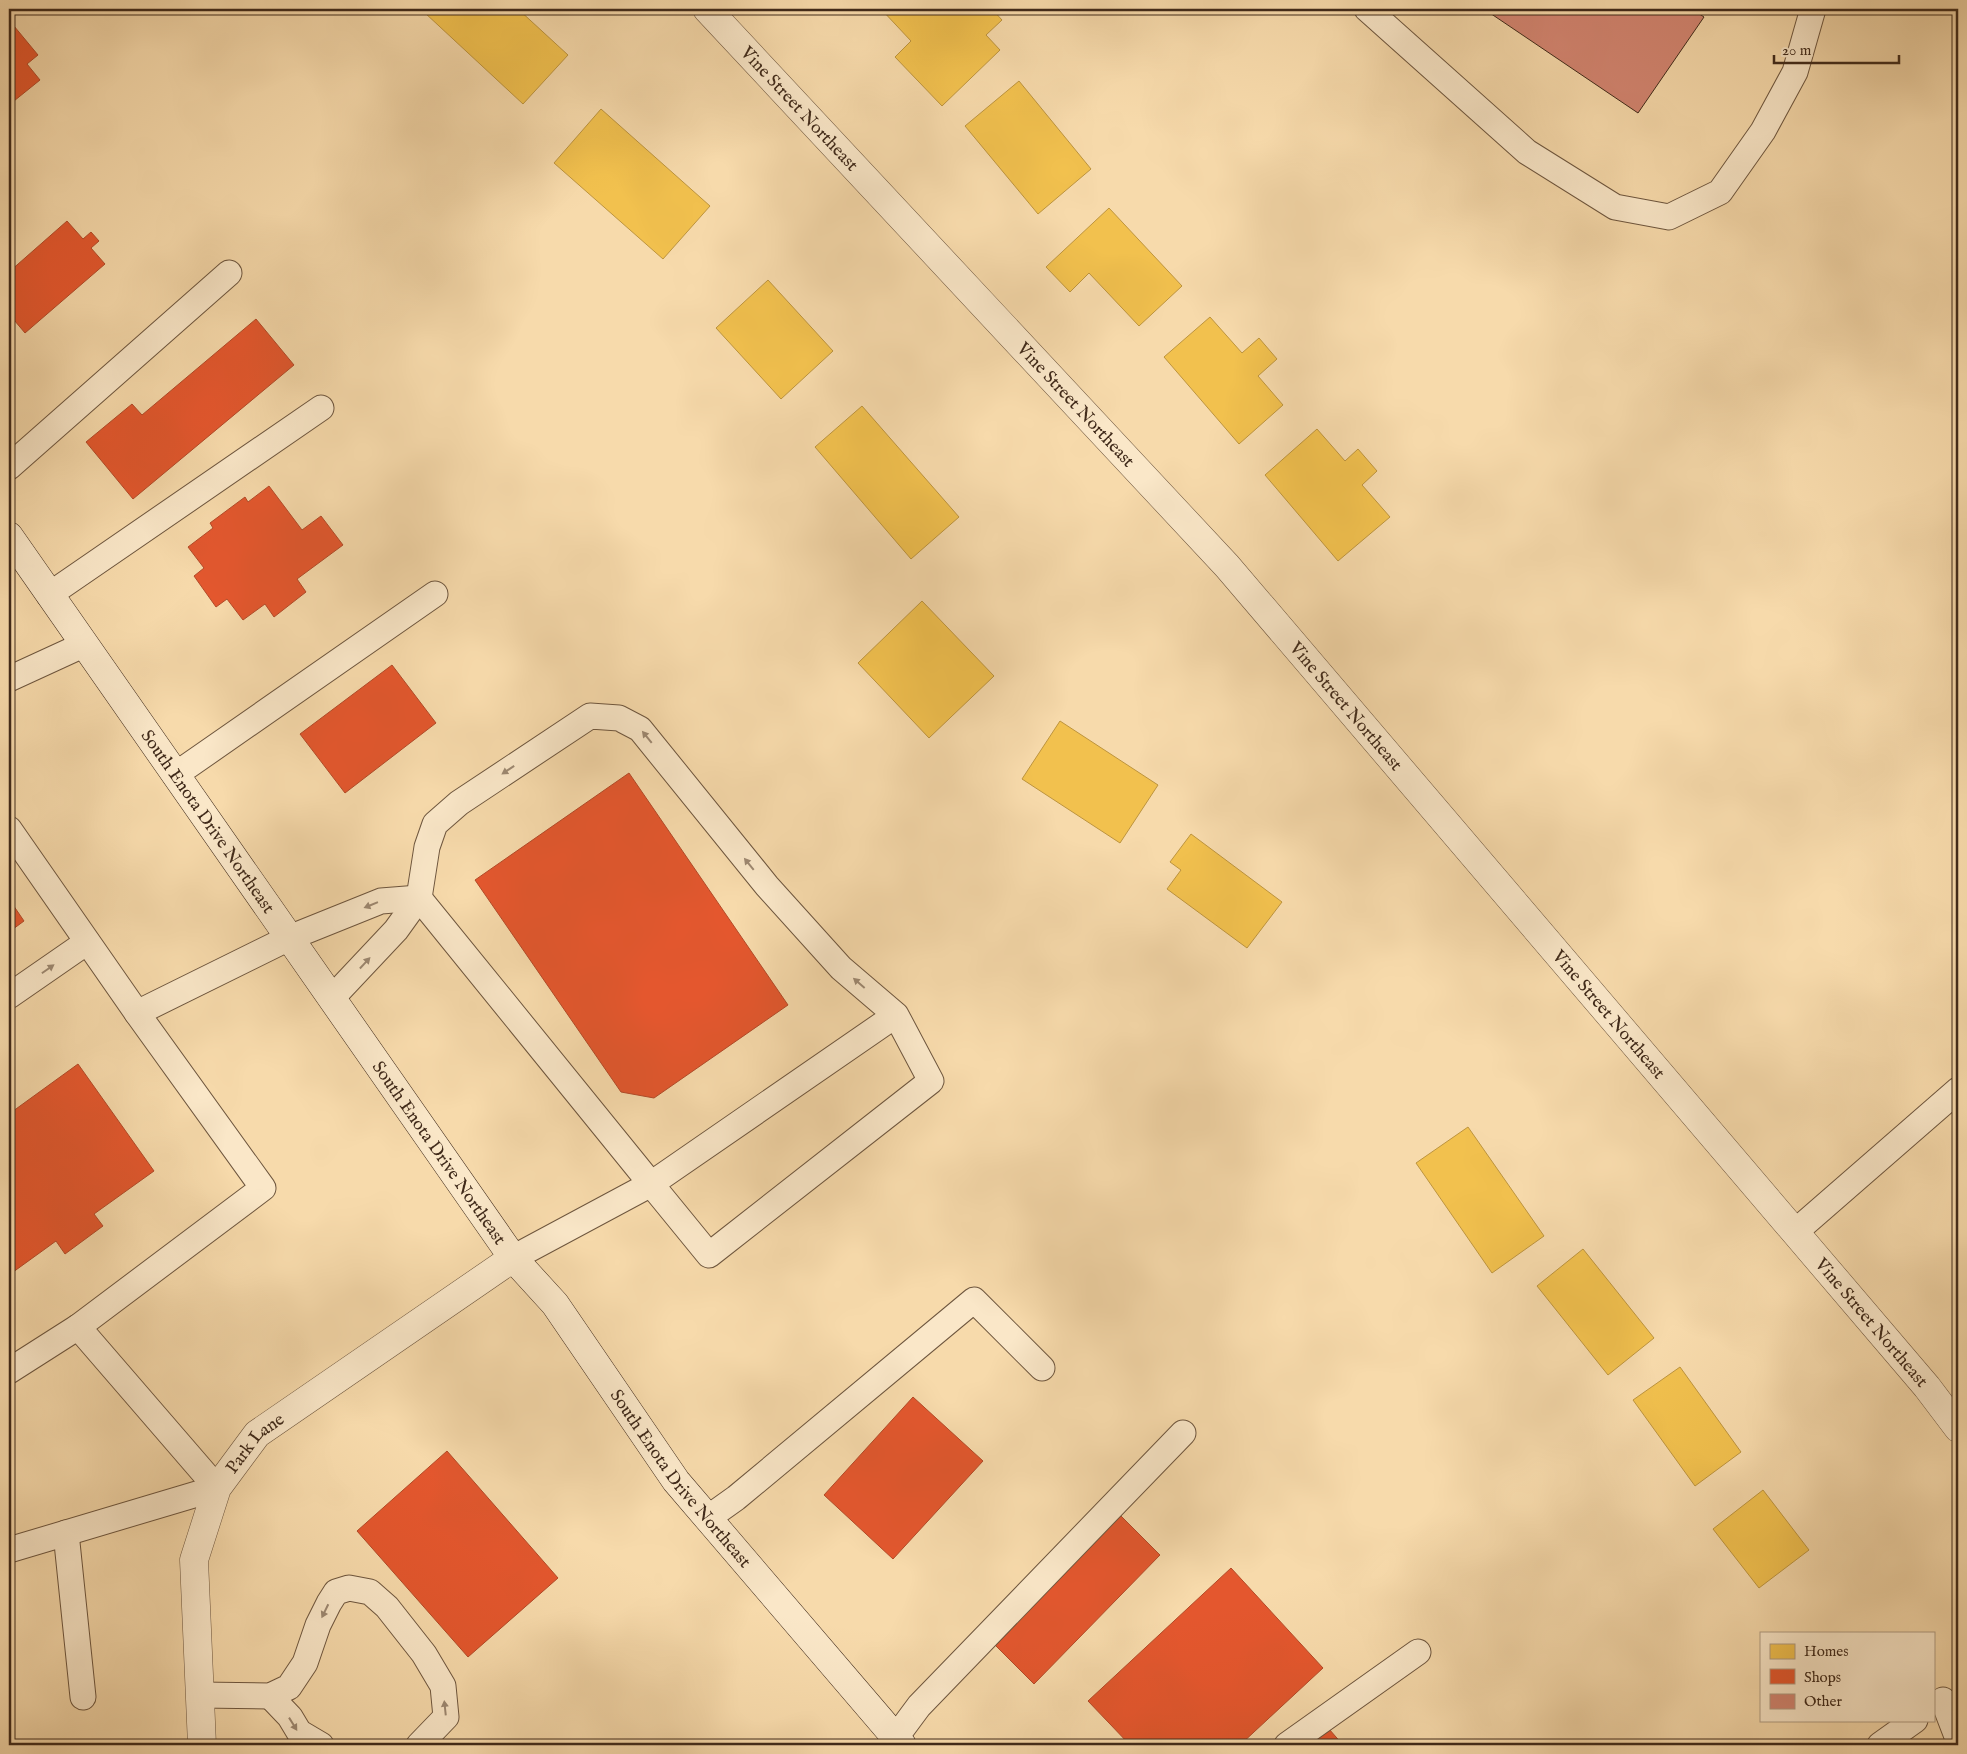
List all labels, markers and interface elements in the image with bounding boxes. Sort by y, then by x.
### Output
scale bar [1774,32,1900,64]
street label: Vine Street Northeast [734,41,863,177]
text: 20 m [1782,41,1812,60]
street label: Vine Street Northeast [1010,337,1139,473]
street label: Vine Street Northeast [1283,637,1407,776]
street label: South Enota Drive Northeast [135,726,279,919]
one-way arrow [641,731,652,744]
one-way arrow [501,766,514,775]
one-way arrow [744,857,755,870]
one-way arrow [363,901,378,909]
street label: Vine Street Northeast [1546,945,1670,1085]
one-way arrow [359,957,371,969]
one-way arrow [41,964,54,974]
one-way arrow [852,978,865,989]
street label: South Enota Drive Northeast [366,1057,510,1250]
street label: Vine Street Northeast [1809,1253,1932,1393]
street label: South Enota Drive Northeast [604,1386,755,1573]
street label: Park Lane [221,1409,289,1479]
one-way arrow [321,1603,330,1618]
legend [1760,1632,1934,1722]
text: Homes [1804,1642,1848,1661]
text: Shops [1804,1668,1841,1687]
text: Other [1804,1692,1842,1711]
one-way arrow [441,1699,449,1715]
one-way arrow [289,1717,298,1730]

